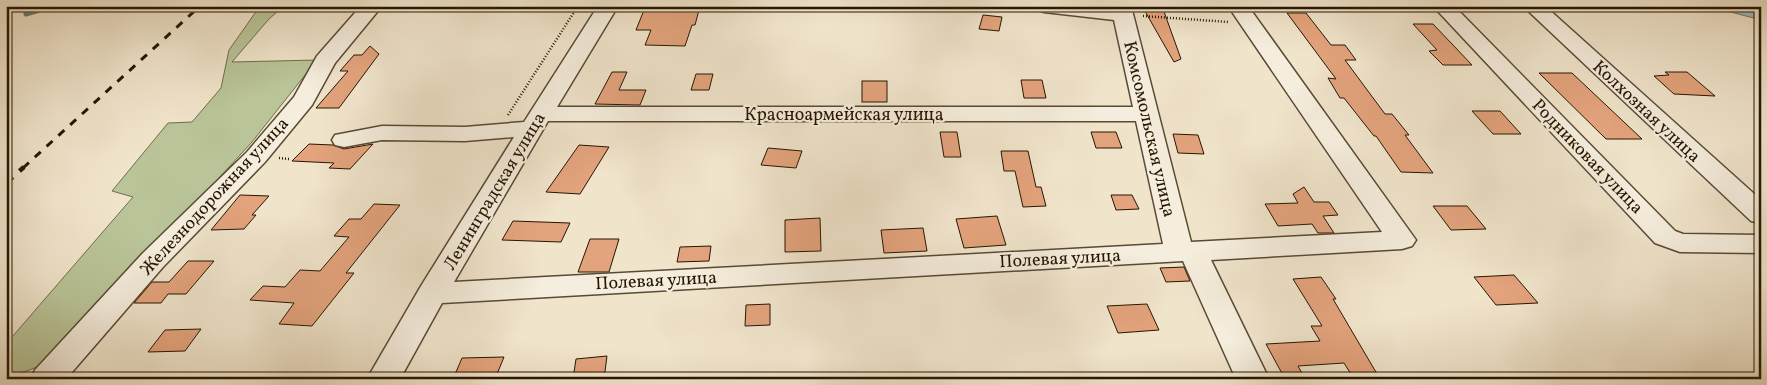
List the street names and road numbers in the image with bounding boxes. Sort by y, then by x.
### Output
street label: Комсомольская улица [1116,39,1181,220]
street label: Колхозная улица [1586,55,1706,169]
street label: Родниковая улица [1525,94,1648,220]
street label: Красноармейская улица [744,103,944,128]
street label: Ленинградская улица [438,108,552,275]
street label: Железнодорожная улица [135,112,295,282]
street label: Полевая улица [999,244,1122,275]
street label: Полевая улица [595,266,718,297]

